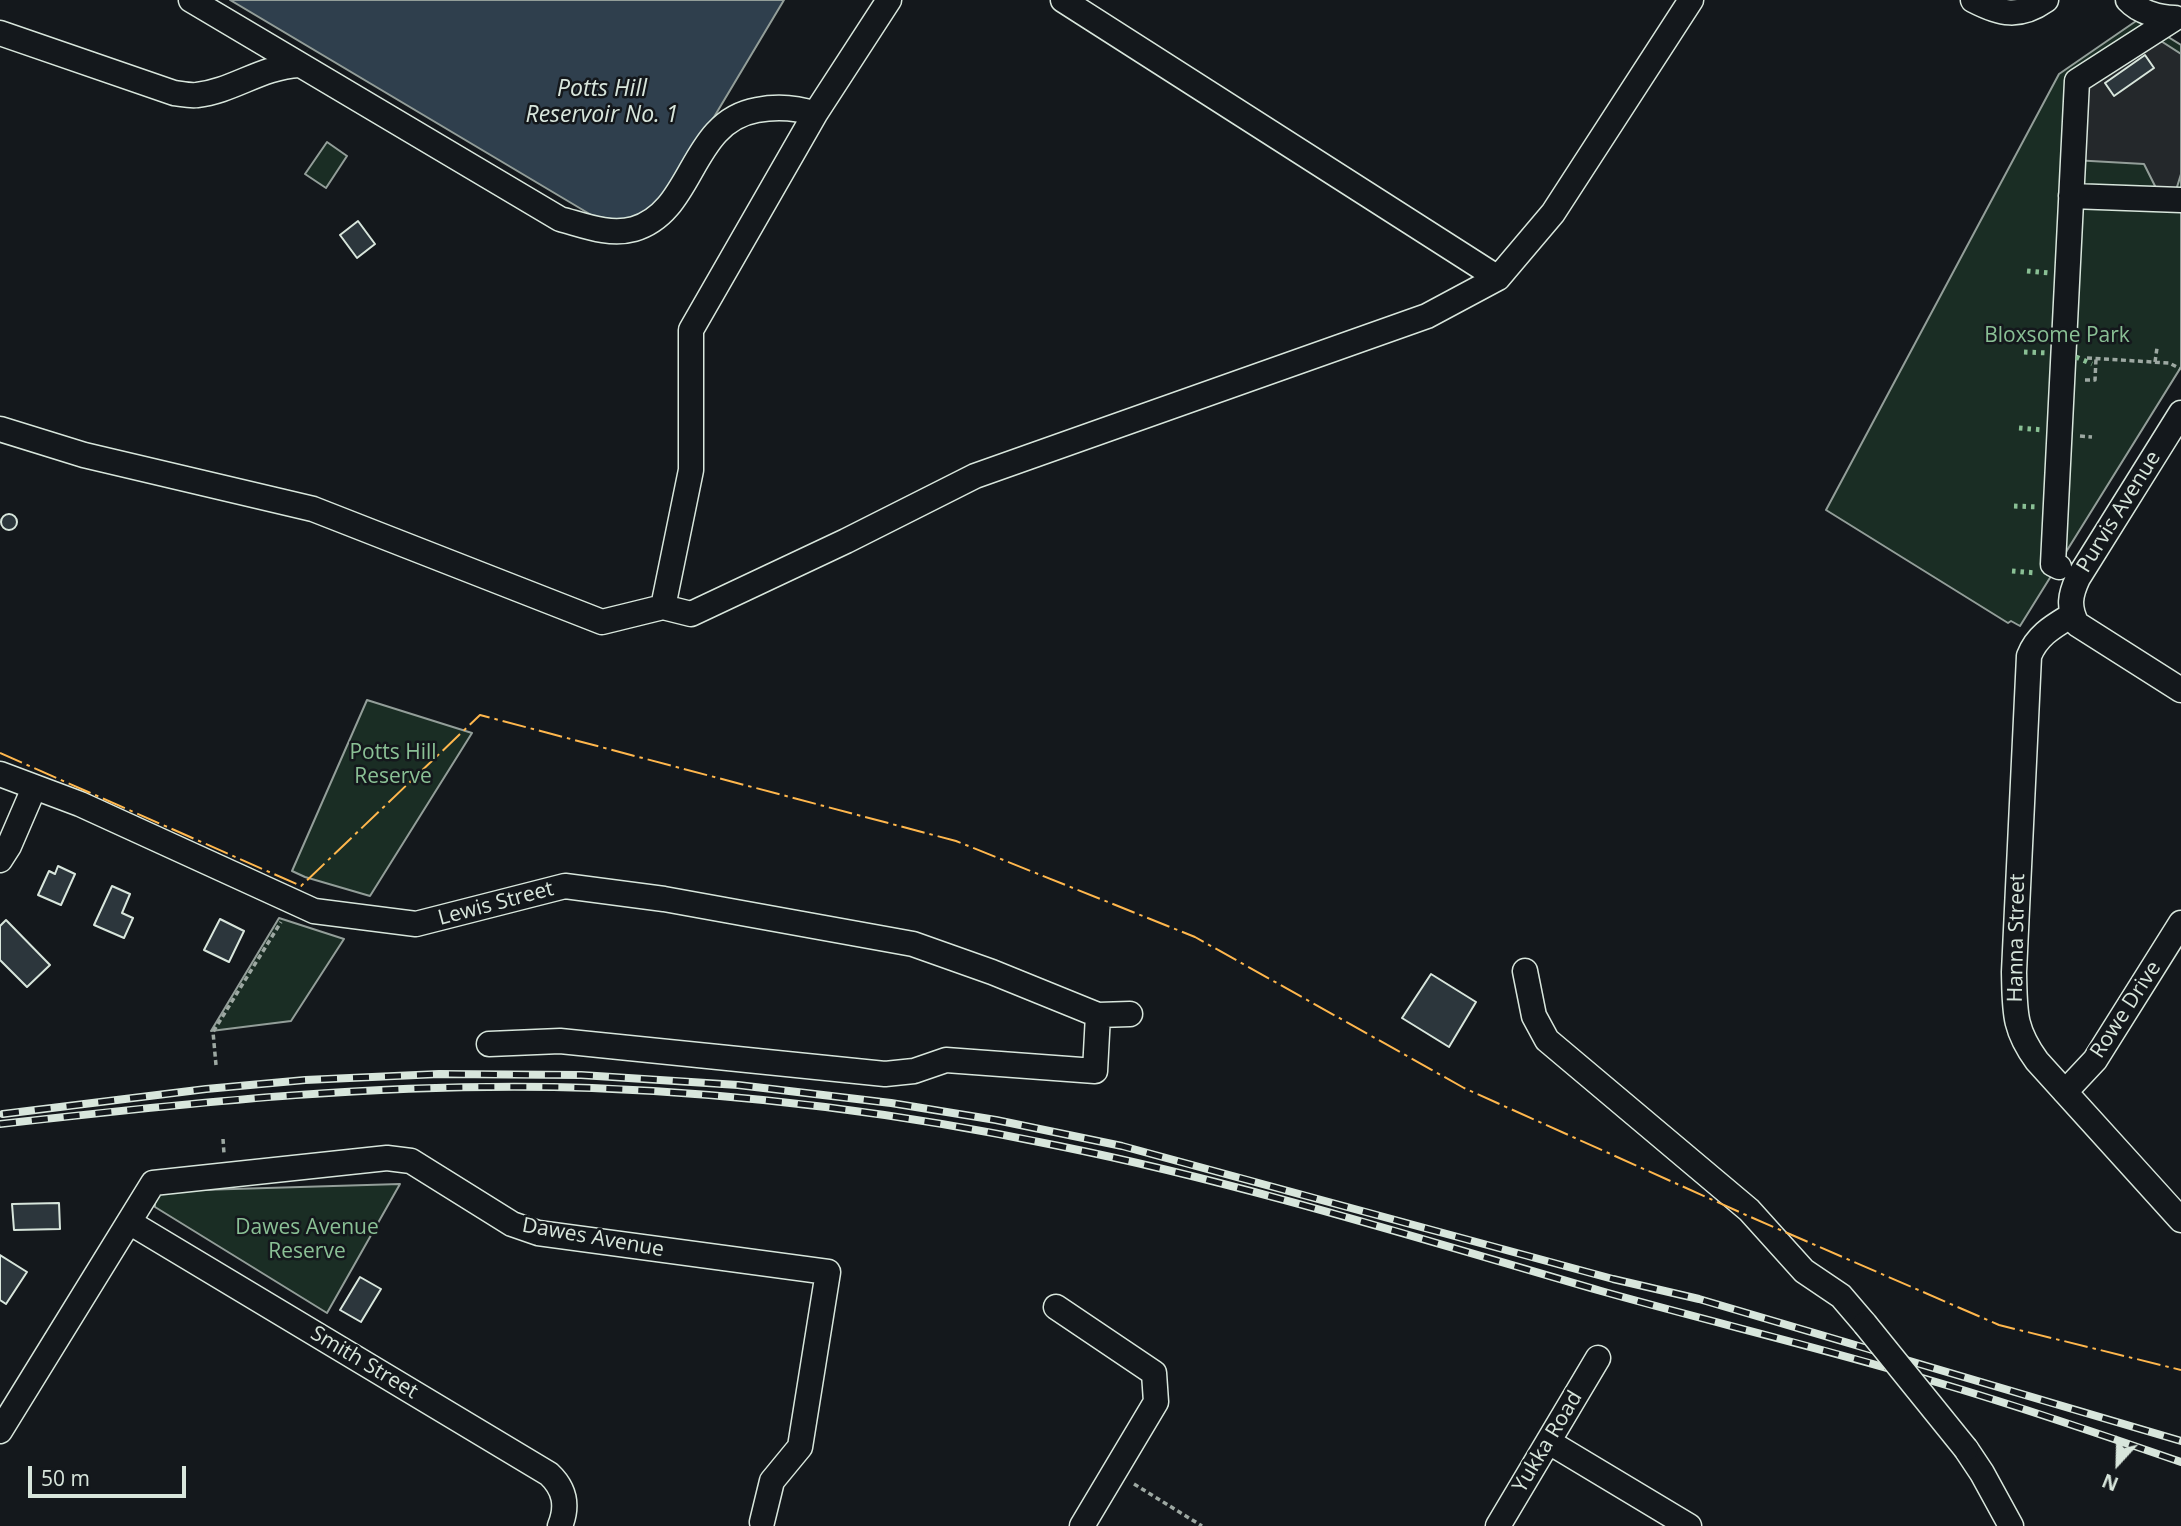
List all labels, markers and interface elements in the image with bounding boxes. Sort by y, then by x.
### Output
water label: Potts Hill Reservoir No. 1 [525,75,679,129]
park label: Bloxsome Park [1984,323,2130,349]
street label: Purvis Avenue [2072,447,2166,577]
park label: Potts Hill Reserve [349,740,437,790]
street label: Hanna Street [2003,873,2031,1003]
street label: Lewis Street [436,877,556,931]
street label: Rowe Drive [2085,957,2167,1063]
street label: Dawes Avenue [520,1213,666,1263]
park label: Dawes Avenue Reserve [235,1215,379,1265]
street label: Smith Street [306,1321,422,1405]
street label: Yukka Road [1508,1387,1588,1497]
north arrow [2083,1428,2153,1498]
scale bar [32,1452,189,1496]
text: 50 m [41,1464,90,1492]
text: N [2098,1468,2122,1497]

